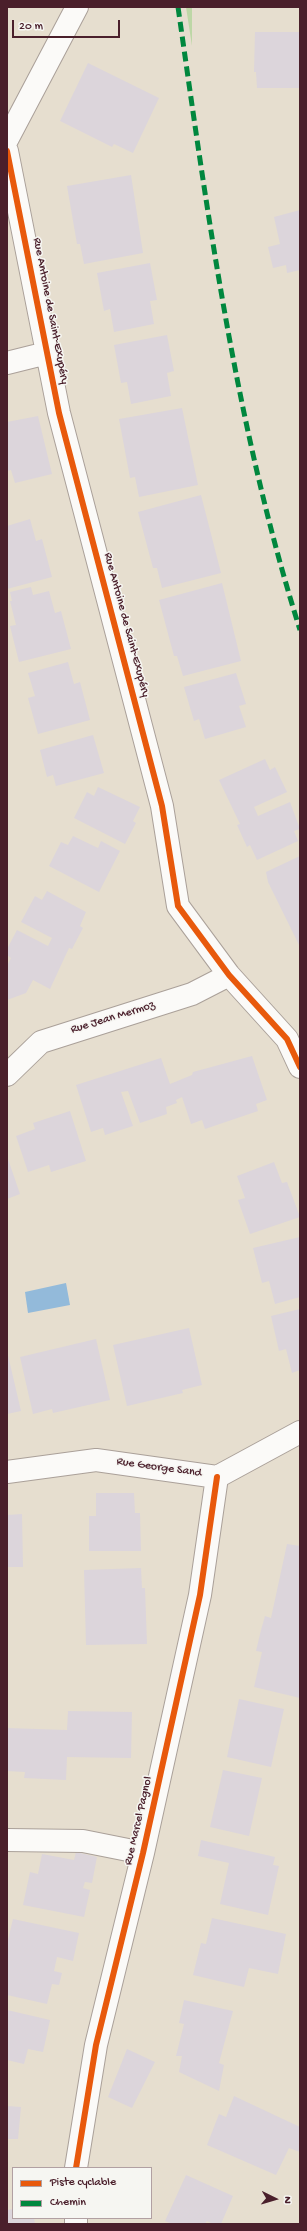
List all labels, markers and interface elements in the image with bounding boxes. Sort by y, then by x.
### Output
scale bar [14,12,122,38]
text: 20 m [19,20,43,34]
street label: Rue Antoine de Saint-Exupéry [29,236,71,386]
street label: Rue Antoine de Saint-Exupéry [100,551,152,699]
street label: Rue Jean Mermoz [69,998,157,1038]
street label: Rue George Sand [115,1455,203,1481]
street label: Rue Marcel Pagnol [122,1775,156,1867]
legend [12,2167,152,2219]
text: Piste cyclable [50,2176,116,2190]
north arrow [255,2179,295,2219]
text: Chemin [50,2196,86,2210]
text: N [281,2196,293,2204]

